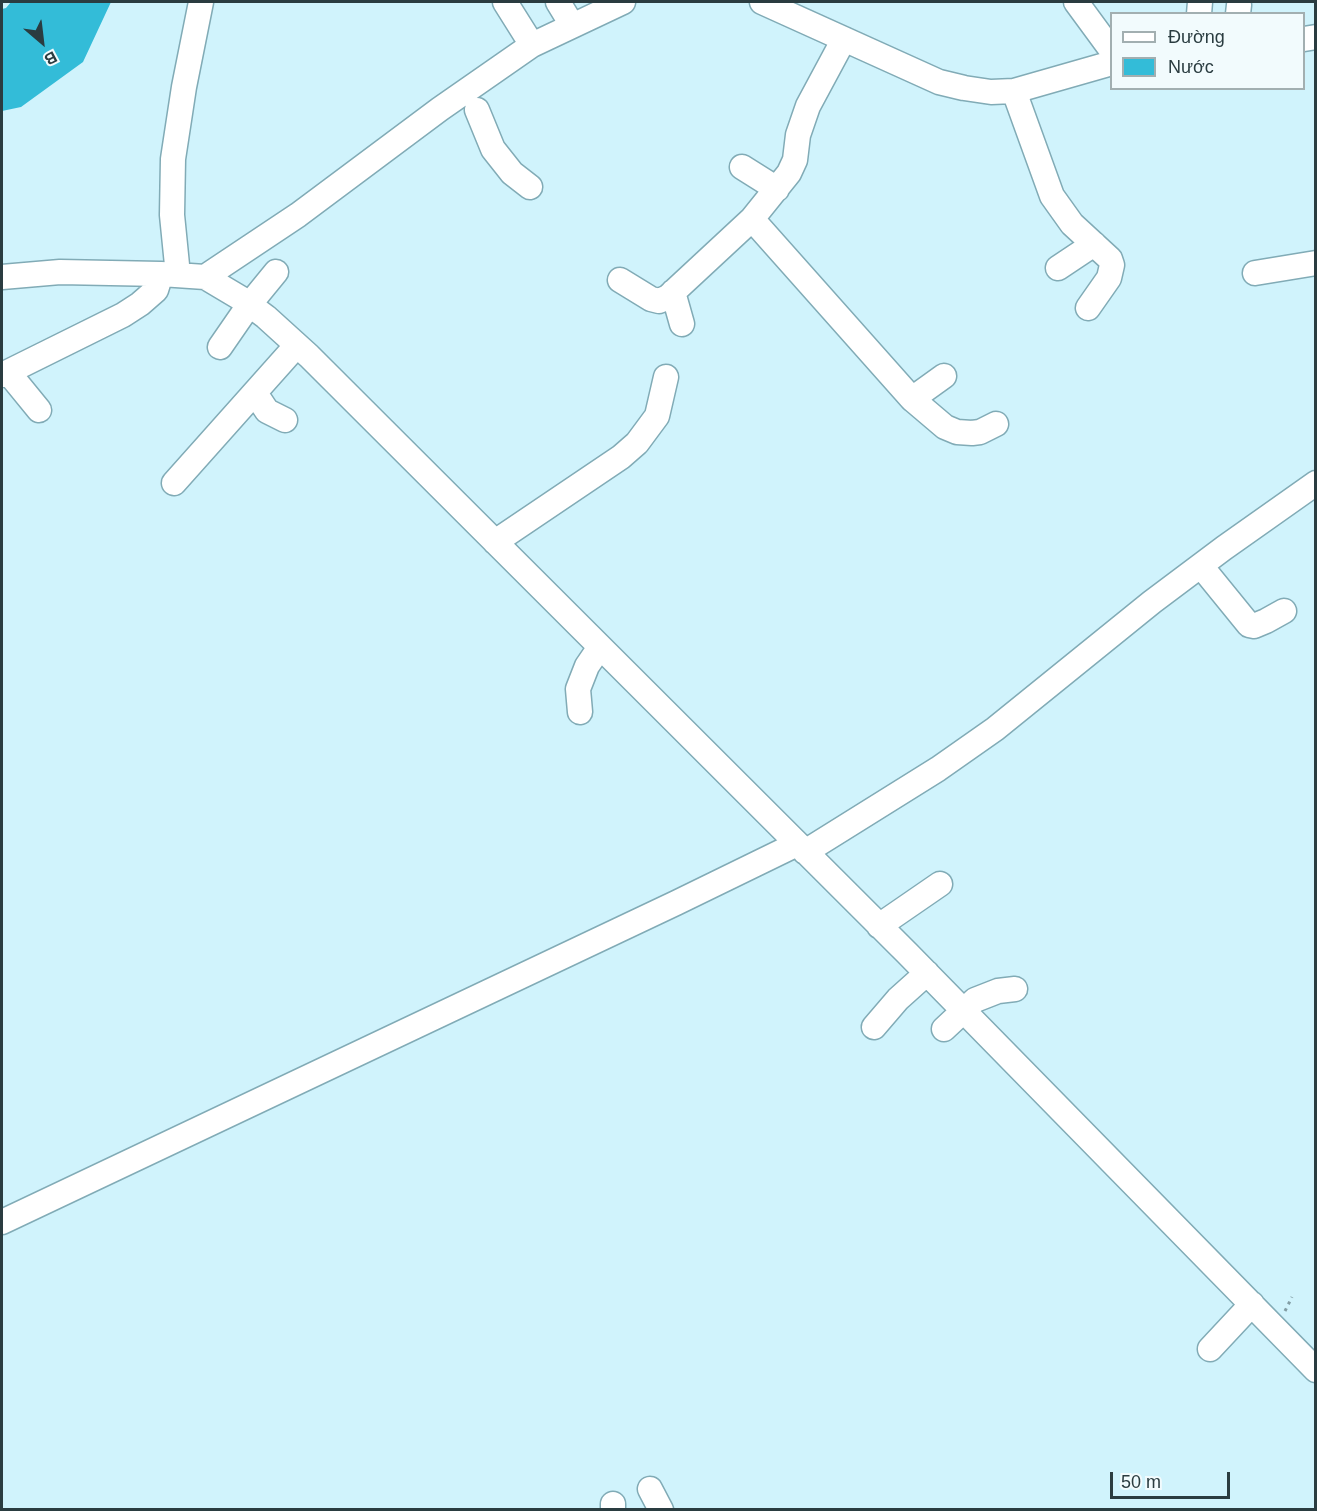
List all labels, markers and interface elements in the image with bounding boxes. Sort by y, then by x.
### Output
north arrow [12,12,72,72]
legend [1110,12,1305,90]
text: Đường [1168,27,1225,47]
text: B [42,48,60,69]
text: Nước [1168,57,1214,77]
scale bar [1113,1460,1233,1498]
text: 50 m [1121,1472,1161,1492]

